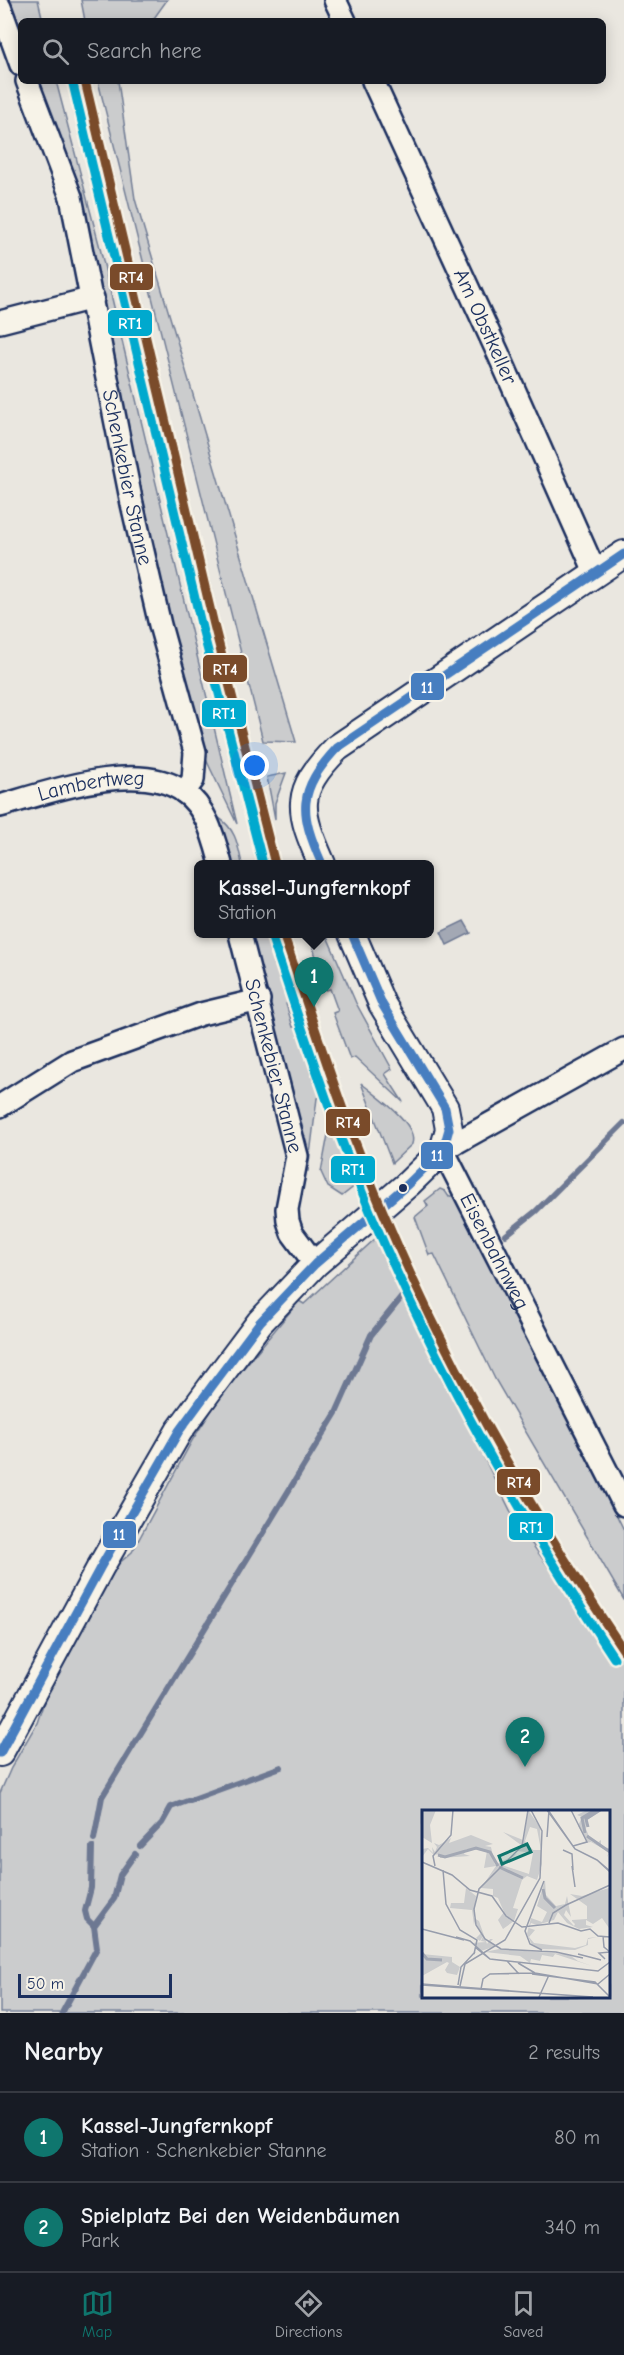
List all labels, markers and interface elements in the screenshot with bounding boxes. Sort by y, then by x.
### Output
search box [18,18,606,84]
icon: search [39,35,72,68]
text: Search here [87,38,202,64]
line badge: RT4 [109,263,154,291]
street label: Am Obstkeller [449,265,523,388]
text: RT4 [118,269,144,287]
line badge: RT1 [107,309,153,337]
text: RT1 [118,315,142,333]
street label: Schenkebier Stanne [98,387,158,568]
line badge: RT4 [202,654,248,683]
text: RT4 [212,661,238,679]
line badge: 11 [410,672,445,701]
text: 11 [421,679,433,697]
line badge: RT1 [201,699,247,728]
text: RT1 [212,705,236,723]
your location [240,751,269,780]
street label: Lambertweg [35,766,145,806]
popup [194,860,434,938]
text: Kassel-Jungfernkopf [218,875,410,901]
text: Station [218,901,277,924]
pin: 1 [294,958,334,1007]
street label: Schenkebier Stanne [240,976,308,1155]
line badge: RT4 [325,1108,371,1137]
text: RT4 [335,1114,361,1132]
line badge: 11 [420,1141,454,1170]
text: 11 [431,1147,443,1165]
line badge: RT1 [330,1155,376,1184]
text: RT1 [341,1161,365,1179]
unlabelled marker [397,1182,409,1194]
street label: Eisenbahnweg [455,1189,534,1313]
line badge: RT4 [496,1468,541,1496]
text: RT4 [506,1474,532,1492]
line badge: RT1 [508,1512,554,1541]
text: RT1 [519,1519,543,1537]
line badge: 11 [102,1520,137,1549]
text: 11 [113,1526,125,1544]
pin: 2 [506,1718,544,1767]
inset map [422,1810,609,1998]
scale bar [18,1971,172,1998]
text: 50 m [27,1975,64,1993]
text: Nearby [24,2037,103,2067]
text: 2 results [528,2041,600,2064]
text: Kassel-Jungfernkopf [81,2113,272,2139]
text: 1 [40,2126,47,2149]
text: 80 m [554,2126,600,2149]
text: Station · Schenkebier Stanne [81,2139,327,2162]
text: Spielplatz Bei den Weidenbäumen [81,2203,400,2229]
text: 2 [39,2216,48,2239]
text: 340 m [545,2216,600,2239]
text: Park [81,2229,119,2252]
tab: Map [81,2287,114,2341]
tab: Directions [275,2287,342,2341]
tab: Saved [503,2287,543,2341]

